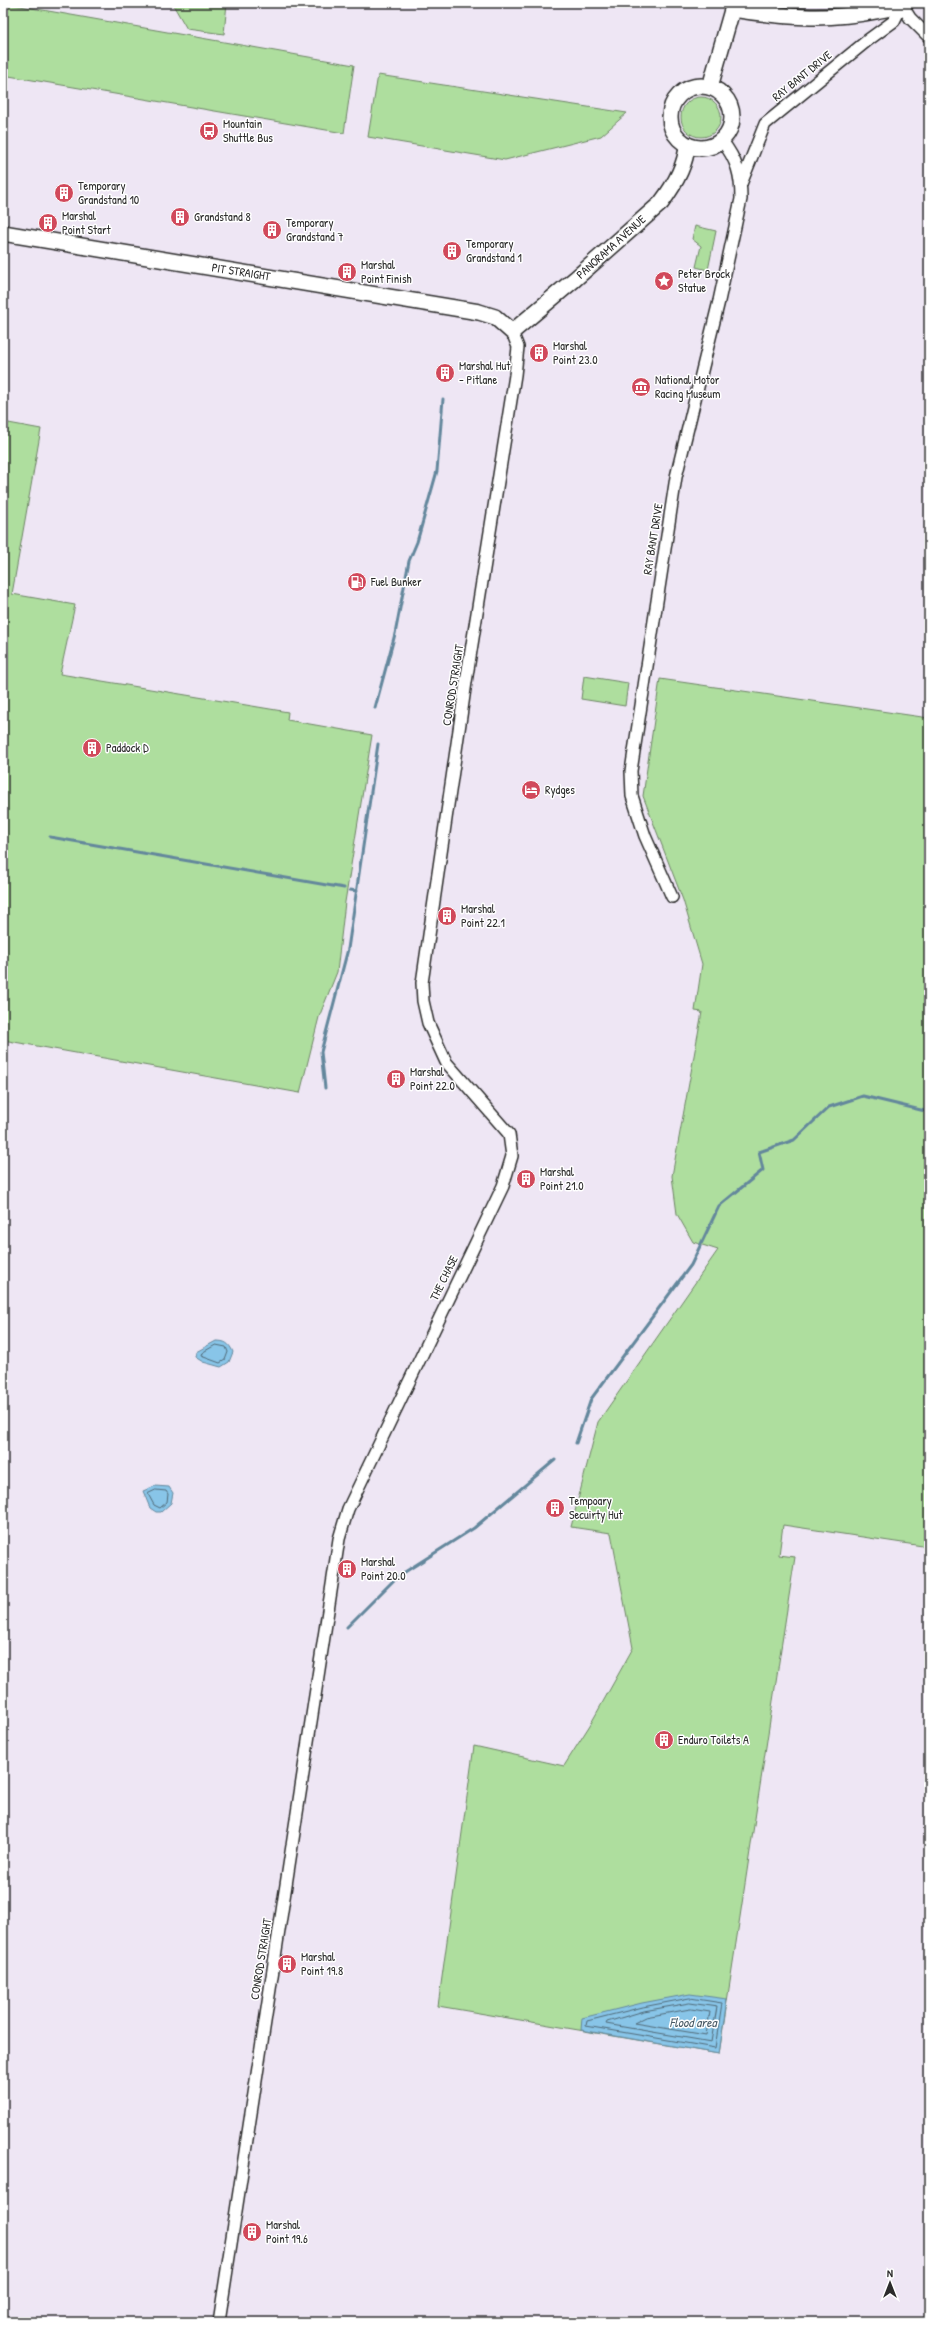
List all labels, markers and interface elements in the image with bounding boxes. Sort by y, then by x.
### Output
street label: RAY BANT DRIVE [768,46,836,105]
place label: Mountain Shuttle Bus [223,115,273,146]
bus stop icon: Mountain Shuttle Bus [198,120,220,142]
place label: Temporary Grandstand 10 [78,177,139,208]
building icon: Temporary Grandstand 10 [53,182,75,204]
building icon: Grandstand 8 [169,206,191,228]
place label: Marshal Point Start [62,207,112,238]
place label: Grandstand 8 [194,208,251,225]
street label: PANORAMA AVENUE [572,210,650,282]
building icon: Marshal Point Start [37,212,59,234]
place label: Temporary Grandstand 7 [286,214,344,245]
building icon: Temporary Grandstand 7 [261,219,283,241]
place label: Temporary Grandstand 1 [466,235,522,266]
building icon: Temporary Grandstand 1 [441,240,463,262]
place label: Marshal Point Finish [361,256,412,287]
street label: PIT STRAIGHT [211,258,272,285]
building icon: Marshal Point Finish [336,261,358,283]
place label: Peter Brock Statue [678,265,730,296]
place icon: Peter Brock Statue [653,270,675,292]
place label: Marshal Point 23.0 [553,337,598,368]
building icon: Marshal Point 23.0 [528,342,550,364]
place label: Marshal Hut - Pitlane [459,357,511,388]
building icon: Marshal Hut - Pitlane [434,362,456,384]
place label: National Motor Racing Museum [655,371,720,402]
museum icon: National Motor Racing Museum [630,376,652,398]
street label: RAY BANT DRIVE [638,501,667,576]
fuel station icon: Fuel Bunker [346,571,368,593]
place label: Fuel Bunker [370,573,422,590]
street label: CONROD STRAIGHT [438,642,467,727]
building icon: Paddock D [81,737,103,759]
place label: Paddock D [106,739,149,756]
hotel icon: Rydges [520,779,542,801]
place label: Rydges [545,781,575,798]
place label: Marshal Point 22.1 [461,900,505,931]
building icon: Marshal Point 22.1 [436,905,458,927]
place label: Marshal Point 22.0 [410,1063,455,1094]
building icon: Marshal Point 22.0 [385,1068,407,1090]
place label: Marshal Point 21.0 [540,1163,584,1194]
building icon: Marshal Point 21.0 [515,1168,537,1190]
street label: THE CHASE [425,1252,462,1303]
place label: Tempoary Secuirty Hut [569,1492,623,1523]
building icon: Tempoary Secuirty Hut [544,1497,566,1519]
place label: Marshal Point 20.0 [361,1553,406,1584]
building icon: Marshal Point 20.0 [336,1558,358,1580]
building icon: Enduro Toilets A [653,1729,675,1751]
place label: Enduro Toilets A [678,1731,749,1748]
street label: CONROD STRAIGHT [246,1916,275,2001]
place label: Marshal Point 19.8 [301,1948,343,1979]
building icon: Marshal Point 19.8 [276,1953,298,1975]
water label: Flood area [669,2013,719,2031]
place label: Marshal Point 19.6 [266,2216,308,2247]
building icon: Marshal Point 19.6 [241,2221,263,2243]
north arrow [870,2263,910,2303]
text: N [887,2266,893,2280]

